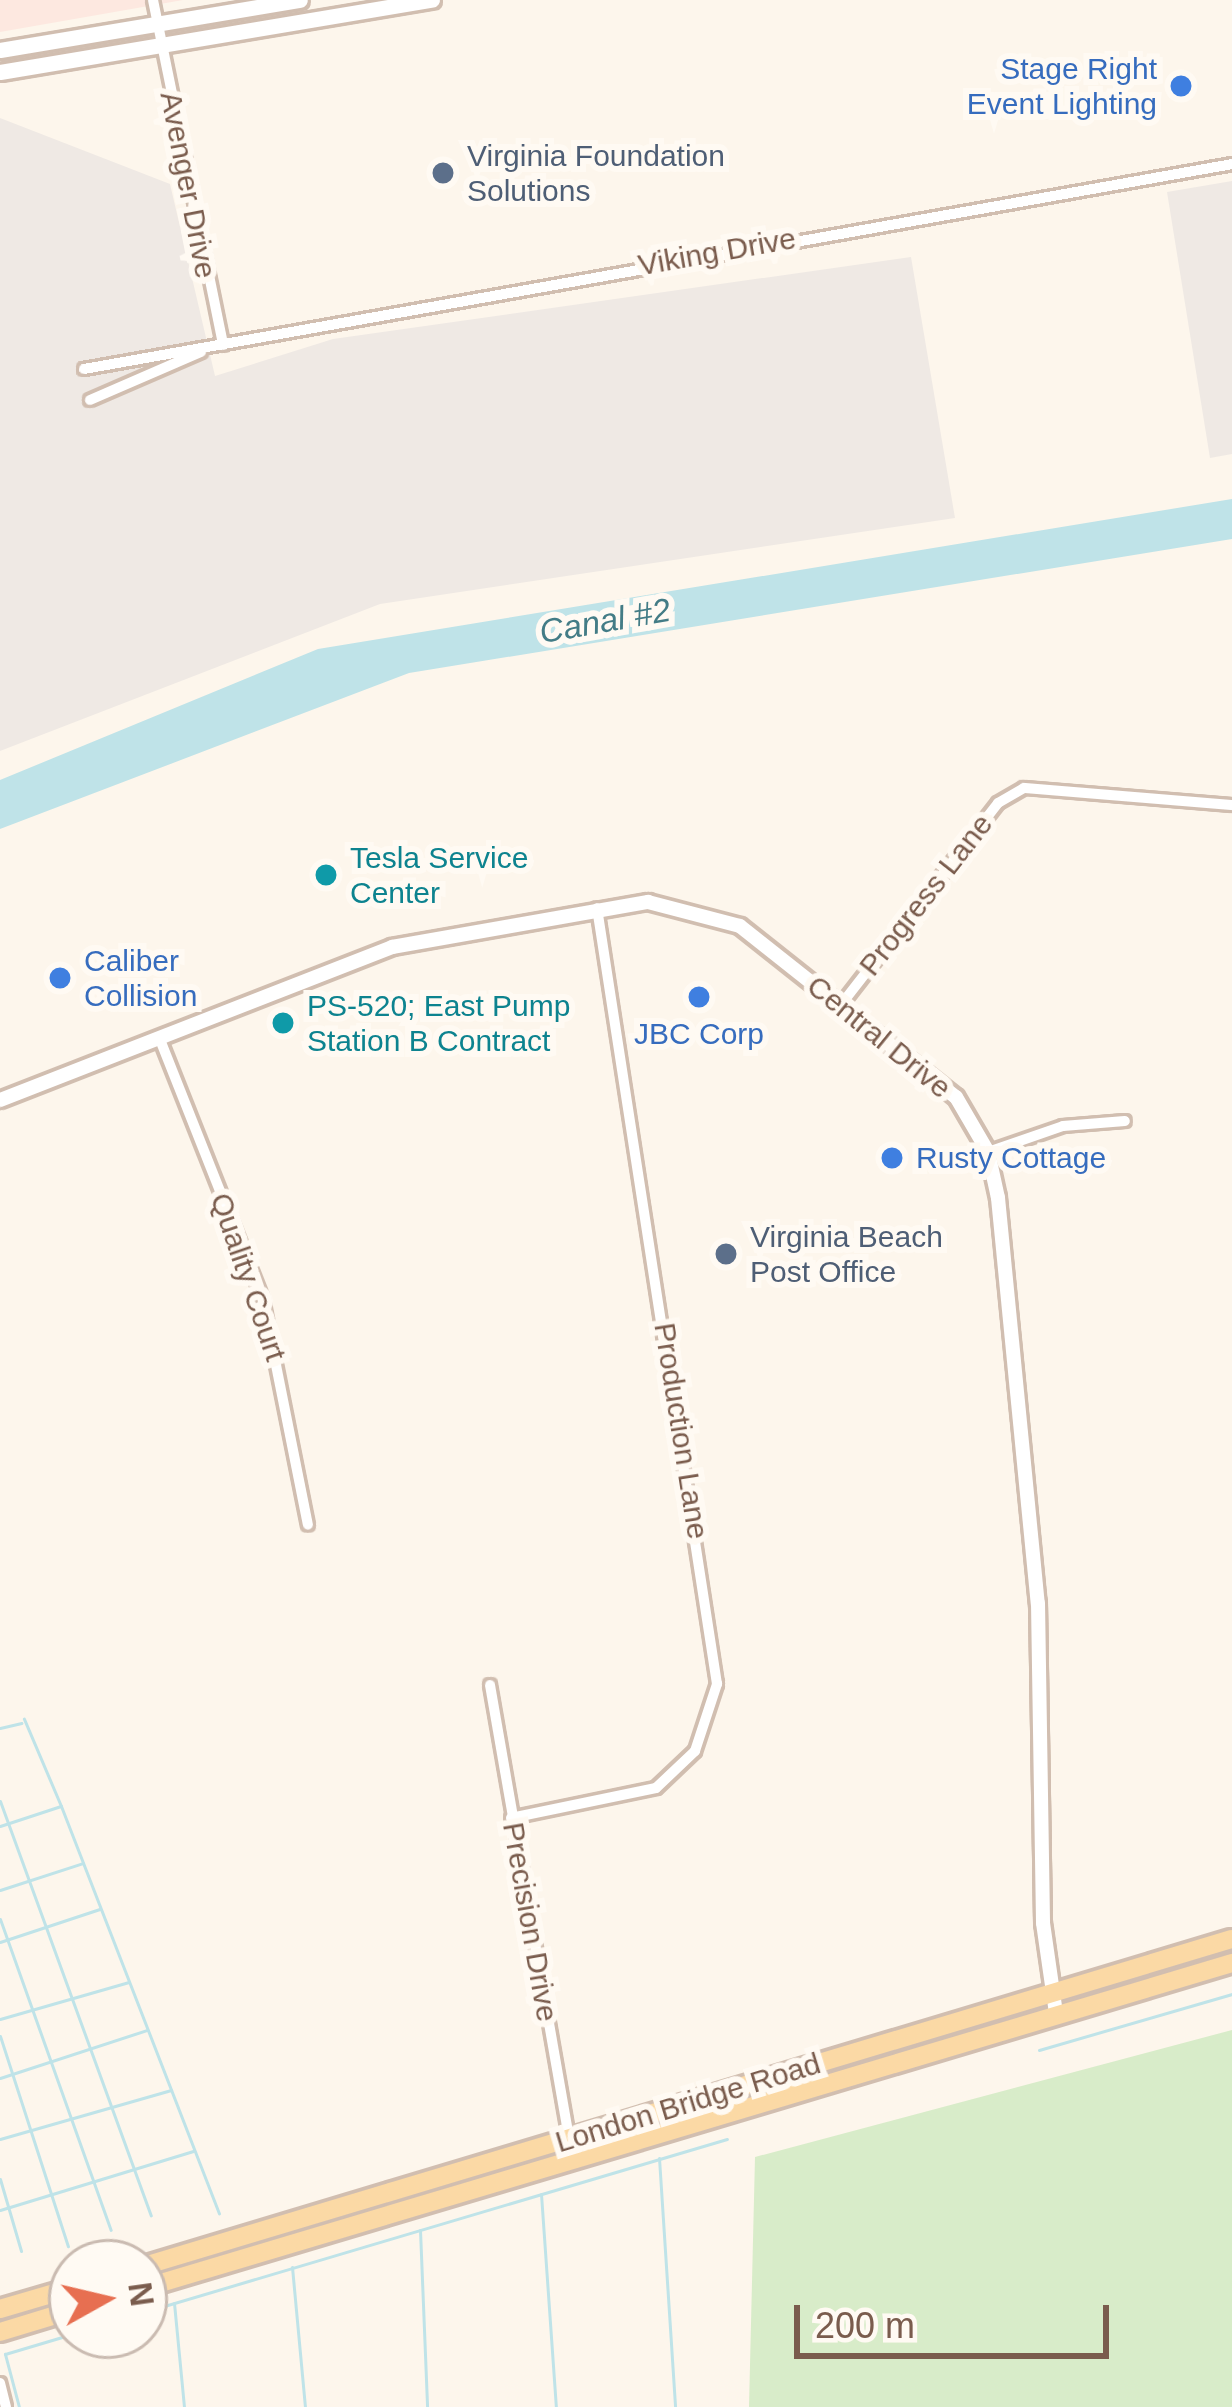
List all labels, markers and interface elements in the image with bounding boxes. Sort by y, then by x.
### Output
place label: Stage Right Event Lighting [967,51,1157,122]
marker: Stage Right Event Lighting [1168,73,1194,99]
street label: Avenger Drive [152,89,224,281]
place label: Virginia Foundation Solutions [467,138,725,208]
marker: Virginia Foundation Solutions [430,160,456,186]
street label: Viking Drive [635,220,799,284]
water label: Canal #2 [537,590,673,652]
street label: Progress Lane [852,807,1000,983]
place label: Tesla Service Center [350,840,528,910]
marker: Tesla Service Center [313,862,339,888]
place label: Caliber Collision [84,943,197,1014]
marker: Caliber Collision [47,965,73,991]
street label: Central Drive [800,968,958,1106]
marker: JBC Corp [686,984,712,1010]
place label: PS-520; East Pump Station B Contract [307,988,570,1058]
marker: PS-520; East Pump Station B Contract [270,1010,296,1036]
place label: JBC Corp [634,1016,764,1052]
place label: Rusty Cottage [916,1140,1106,1176]
marker: Rusty Cottage [879,1145,905,1171]
street label: Quality Court [202,1188,294,1366]
place label: Virginia Beach Post Office [750,1219,943,1290]
marker: Virginia Beach Post Office [713,1241,739,1267]
street label: Production Lane [646,1320,716,1542]
street label: Precision Drive [495,1820,565,2024]
street label: London Bridge Road [551,2046,825,2160]
north arrow [48,2239,168,2359]
text: N [121,2280,161,2309]
scale bar [800,2281,1115,2355]
text: 200 m [815,2305,915,2346]

